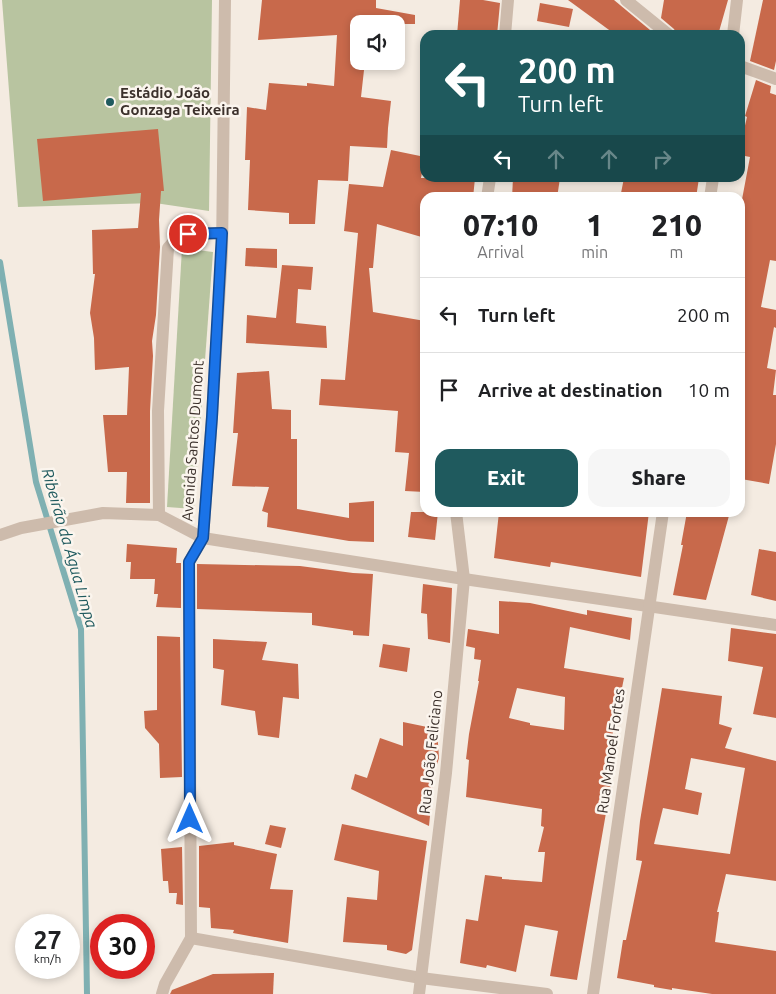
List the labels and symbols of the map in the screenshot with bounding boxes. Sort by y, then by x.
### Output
place label: Estádio João Gonzaga Teixeira [120,84,240,118]
marker: Estádio João Gonzaga Teixeira [104,96,116,108]
pin [167,213,209,255]
street label: Avenida Santos Dumont [178,360,207,522]
water label: Ribeirão da Água Limpa [39,466,103,630]
street label: Rua Manoel Fortes [593,687,628,814]
street label: Rua João Feliciano [416,689,445,815]
position arrow [163,792,215,844]
speed limit sign: 30 [90,914,155,979]

